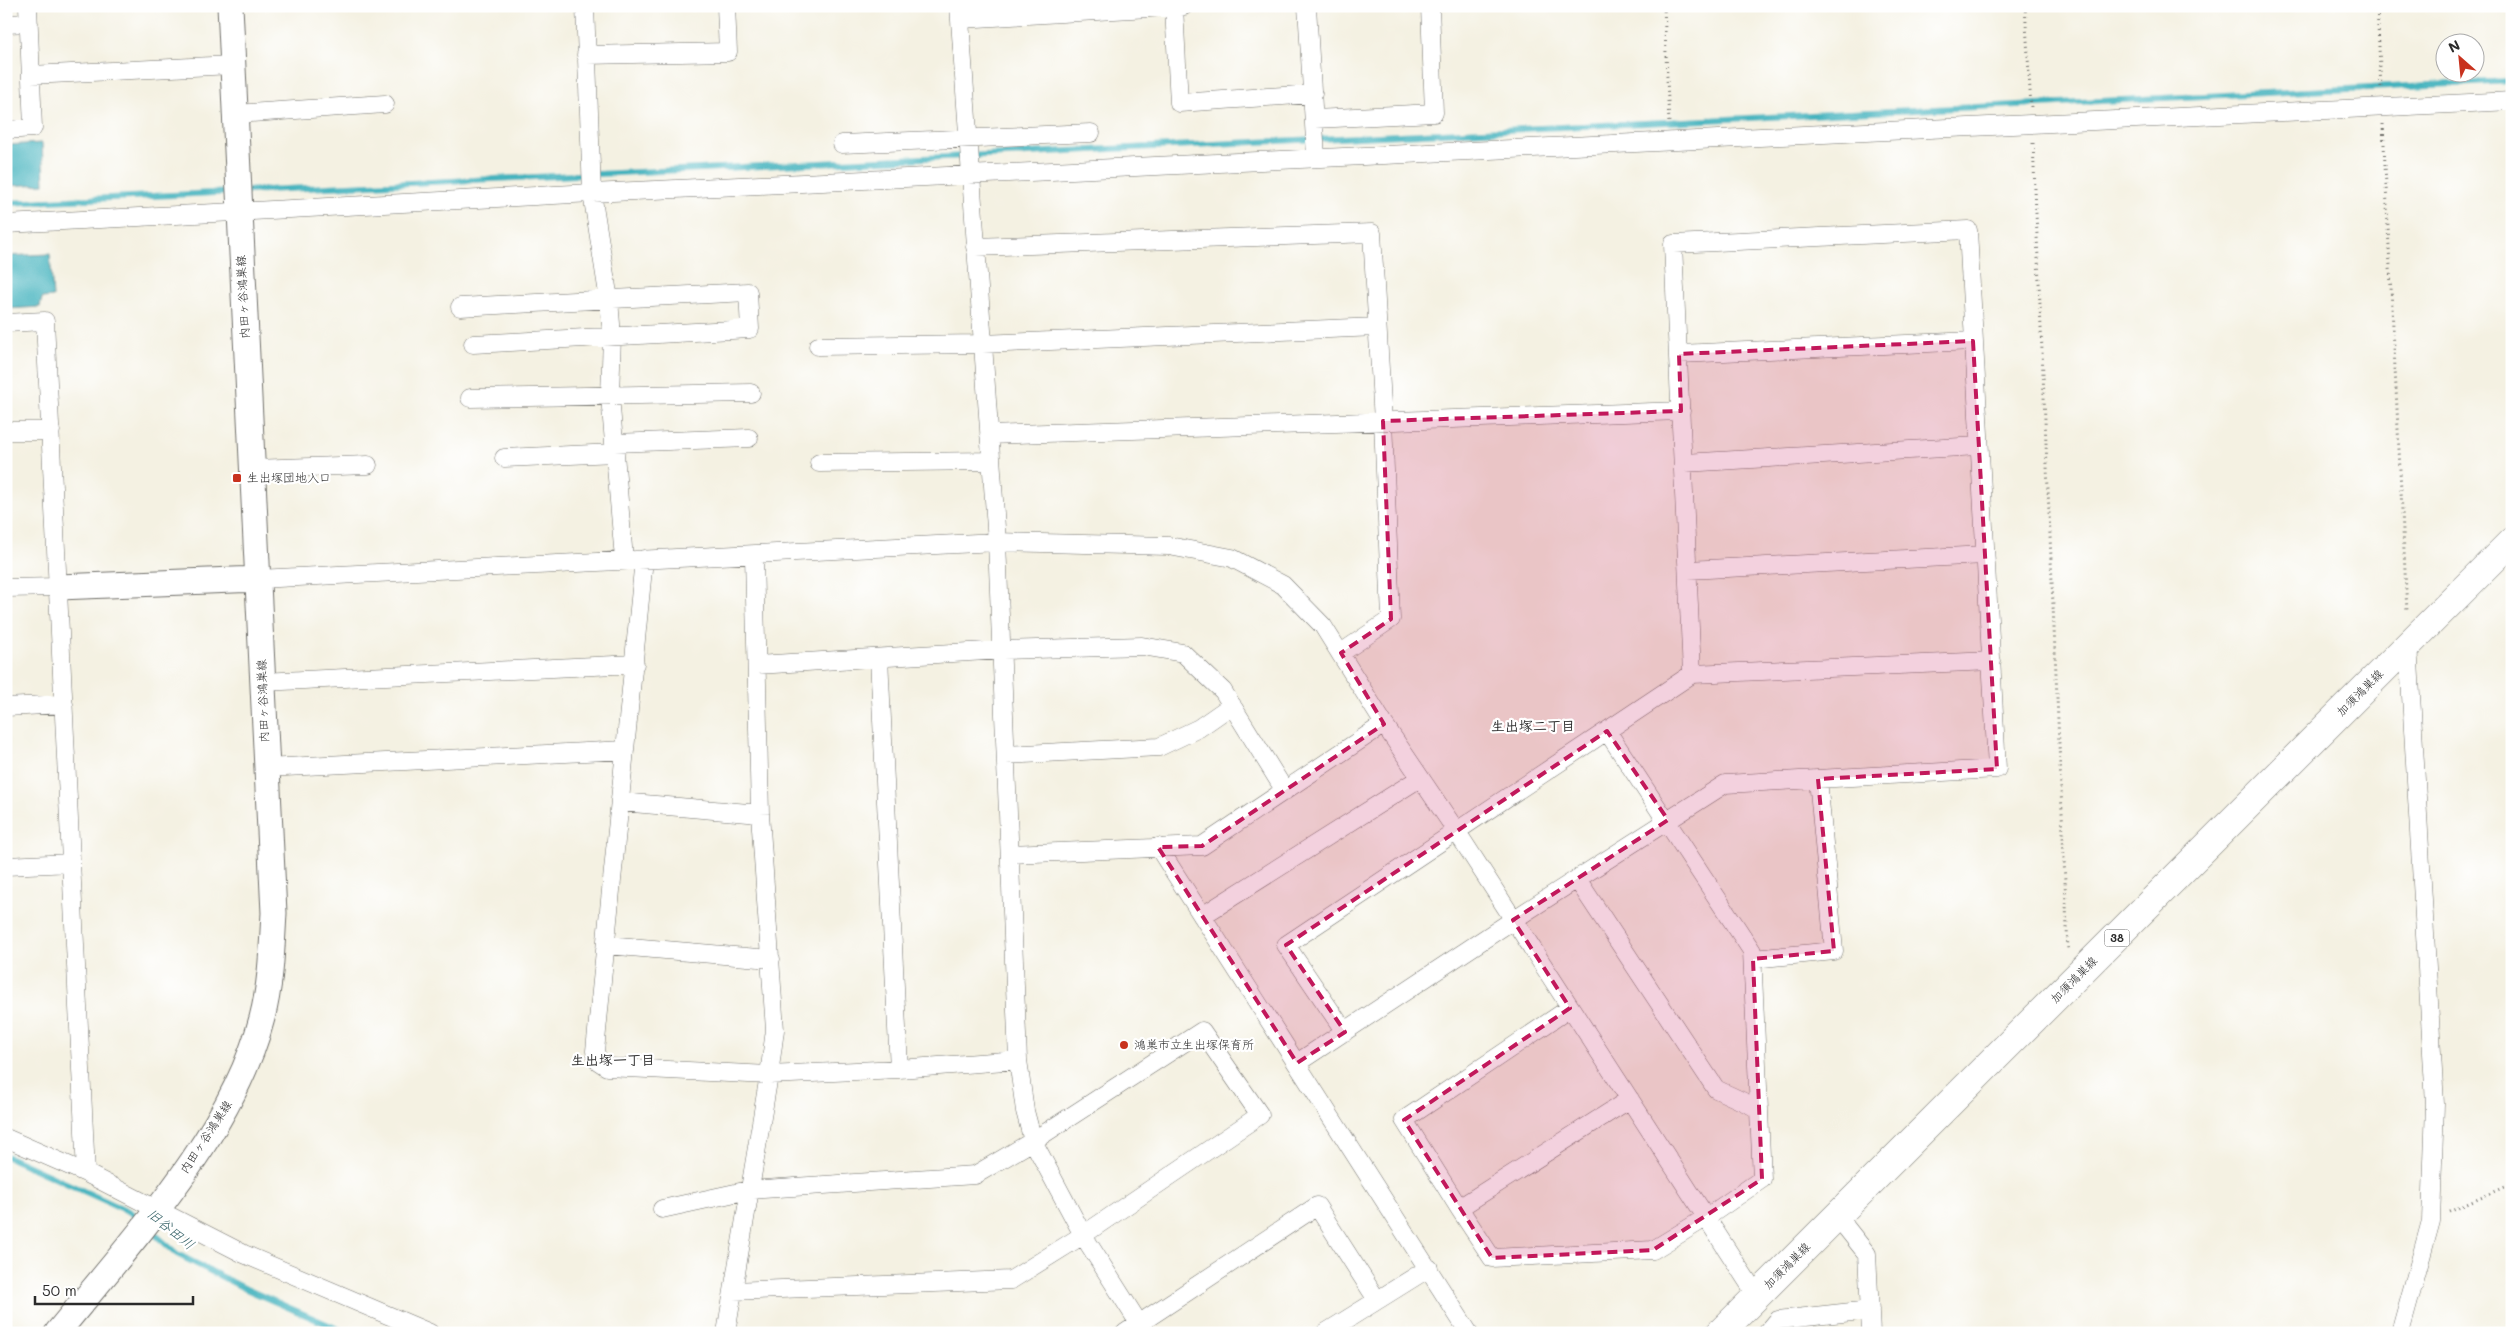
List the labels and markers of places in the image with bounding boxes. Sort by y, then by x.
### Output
place label: 生出塚団地入口 [247,469,331,485]
marker: 生出塚団地入口 [231,472,243,484]
place label: 鴻巣市立生出塚保育所 [1134,1036,1254,1052]
marker: 鴻巣市立生出塚保育所 [1118,1039,1130,1051]

